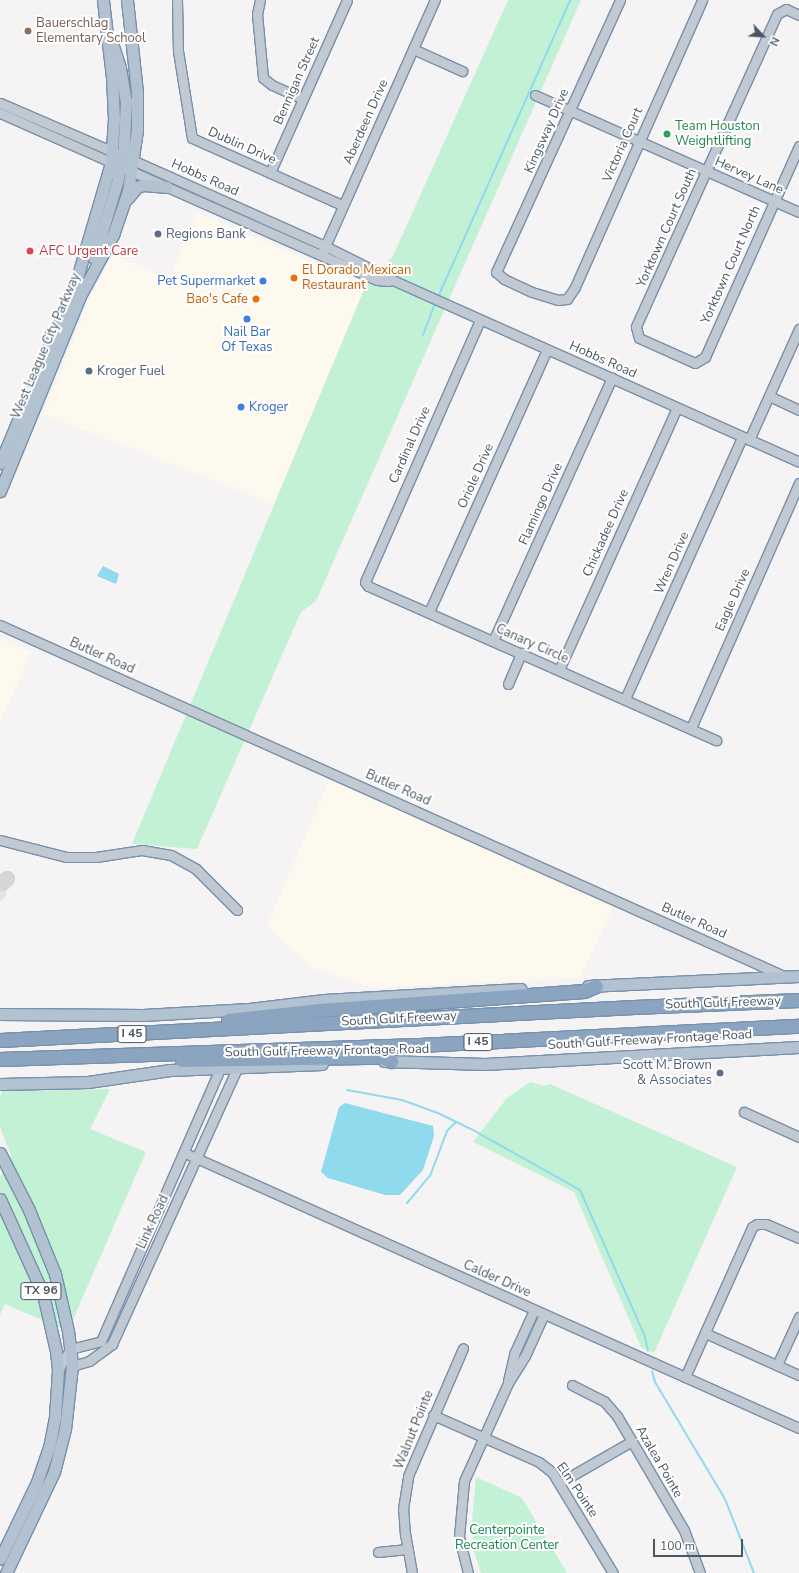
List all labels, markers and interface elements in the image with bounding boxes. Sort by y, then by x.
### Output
place label: Bauerschlag Elementary School [36,16,146,47]
north arrow [743,16,783,56]
marker: Bauerschlag Elementary School [23,26,33,36]
text: N [766,34,783,48]
street label: Bennigan Street [271,35,323,127]
street label: Aberdeen Drive [340,77,392,167]
street label: Kingsway Drive [521,86,573,176]
street label: Victoria Court [600,105,646,185]
place label: Team Houston Weightlifting [675,119,760,150]
street label: Dublin Drive [206,124,278,168]
marker: Team Houston Weightlifting [662,129,672,139]
street label: Hervey Lane [712,154,786,198]
street label: Hobbs Road [169,156,241,200]
street label: Yorktown Court South [634,166,700,290]
street label: Yorktown Court North [698,203,764,327]
place label: Regions Bank [166,226,246,242]
marker: Regions Bank [153,229,163,239]
place label: AFC Urgent Care [39,243,138,259]
marker: AFC Urgent Care [24,245,36,257]
place label: El Dorado Mexican Restaurant [302,263,411,294]
street label: West League City Parkway [8,271,84,421]
place label: Pet Supermarket [157,273,255,289]
marker: El Dorado Mexican Restaurant [289,273,299,283]
marker: Pet Supermarket [258,276,268,286]
place label: Bao's Cafe [186,291,248,307]
marker: Bao's Cafe [251,294,261,304]
marker: Nail Bar Of Texas [242,314,252,324]
place label: Nail Bar Of Texas [221,325,273,356]
street label: Hobbs Road [567,338,639,382]
place label: Kroger Fuel [97,363,164,379]
marker: Kroger Fuel [84,366,94,376]
place label: Kroger [249,399,288,415]
marker: Kroger [236,402,246,412]
street label: Cardinal Drive [386,404,434,486]
street label: Oriole Drive [455,441,497,511]
street label: Flamingo Drive [516,460,566,548]
street label: Chickadee Drive [580,487,632,579]
street label: Wren Drive [651,529,693,597]
street label: Eagle Drive [712,566,754,634]
street label: Canary Circle [493,621,571,667]
street label: Butler Road [67,635,137,677]
street label: Butler Road [363,767,433,809]
street label: Butler Road [659,900,729,942]
street label: South Gulf Freeway [665,993,781,1013]
street label: South Gulf Freeway [341,1008,457,1030]
road number: I 45 [117,1024,147,1044]
street label: South Gulf Freeway Frontage Road [547,1027,753,1053]
road number: I 45 [463,1032,493,1052]
street label: South Gulf Freeway Frontage Road [225,1041,429,1061]
place label: Scott M. Brown & Associates [622,1058,712,1089]
marker: Scott M. Brown & Associates [715,1068,725,1078]
street label: Link Road [134,1193,172,1251]
street label: Calder Drive [461,1257,533,1301]
road number: TX 96 [20,1281,62,1301]
street label: Walnut Pointe [391,1388,437,1472]
street label: Azalea Pointe [632,1423,686,1501]
street label: Elm Pointe [553,1460,601,1520]
park label: Centerpointe Recreation Center [455,1523,559,1554]
scale bar [655,1531,745,1557]
text: 100 m [660,1538,695,1554]

